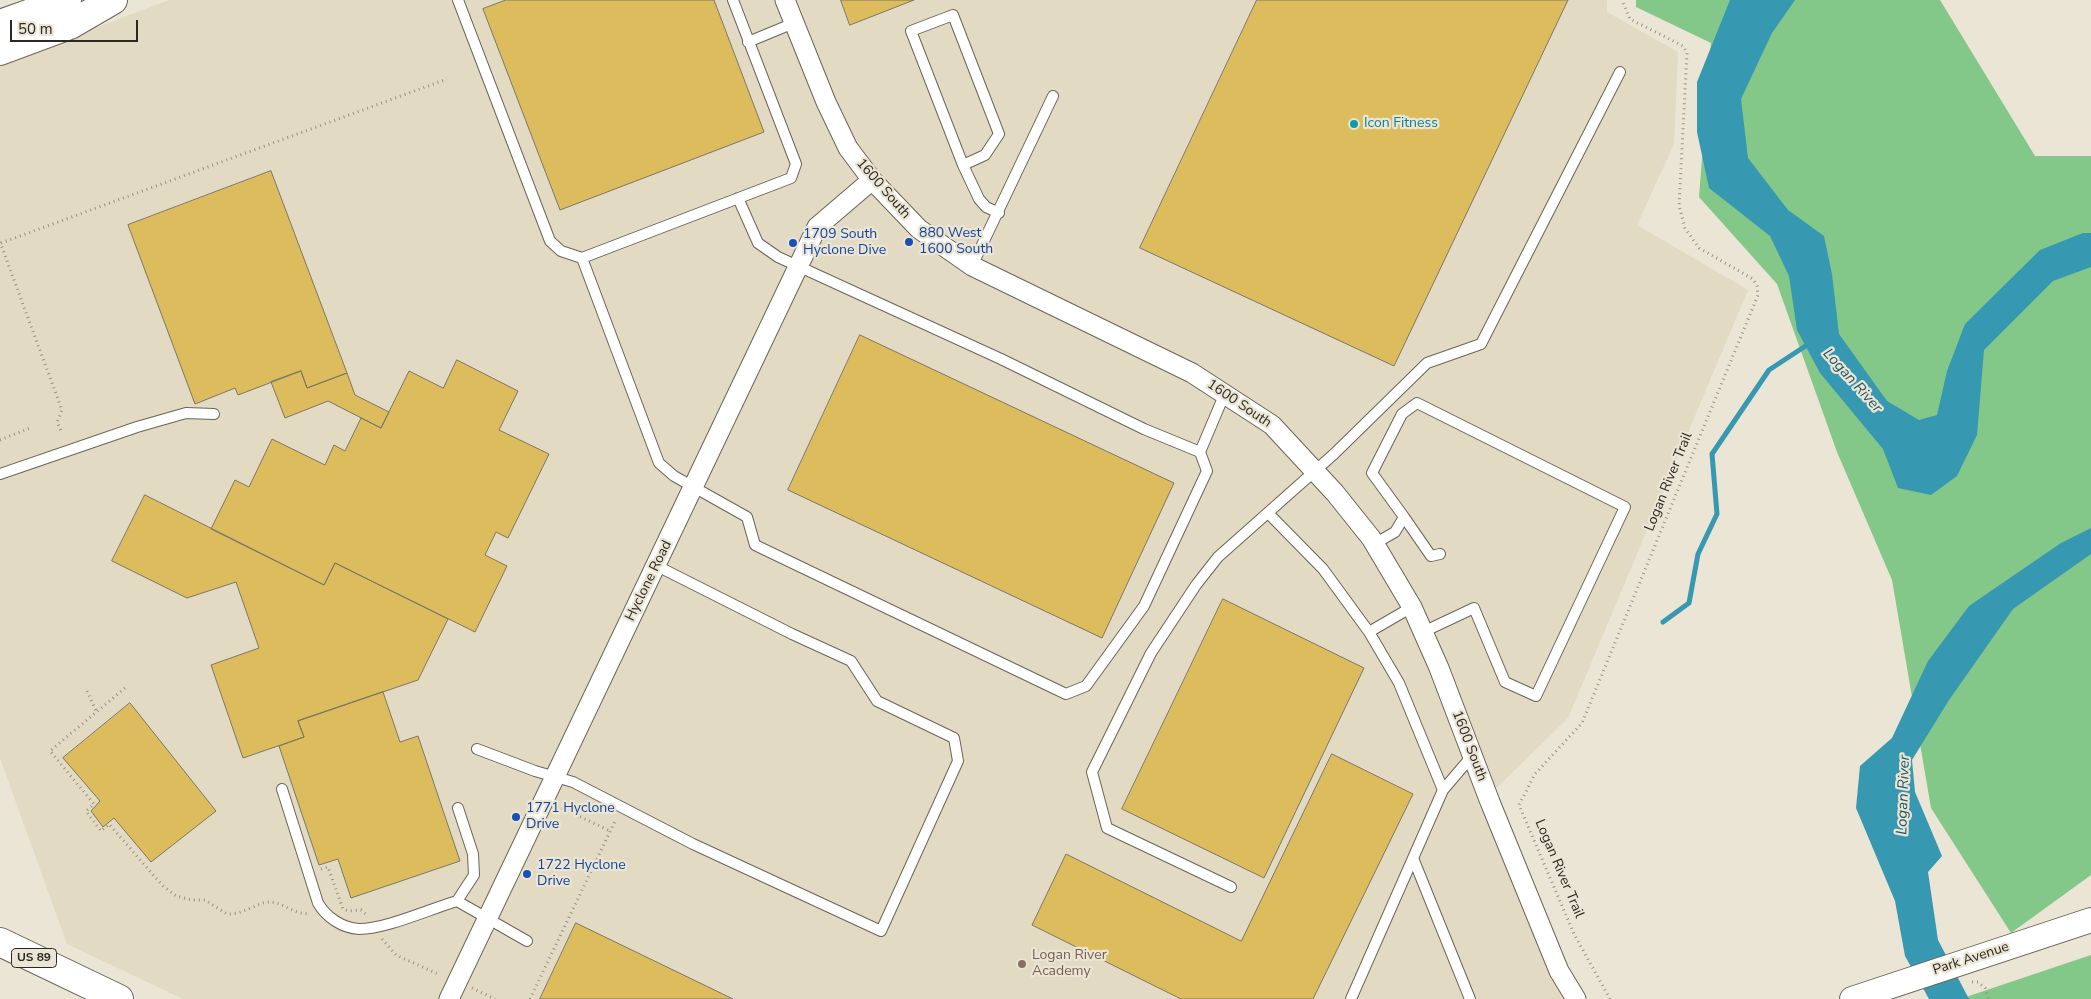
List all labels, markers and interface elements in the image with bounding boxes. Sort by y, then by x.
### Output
scale bar [12,10,140,42]
text: 50 m [18,19,53,39]
place label: Icon Fitness [1364,116,1438,132]
marker: Icon Fitness [1348,118,1360,130]
street label: 1600 South [852,155,914,223]
place label: 880 West 1600 South [919,226,993,258]
place label: 1709 South Hyclone Dive [803,227,886,260]
marker: 880 West 1600 South [903,236,915,248]
marker: 1709 South Hyclone Dive [787,237,799,249]
water label: Logan River [1819,345,1885,417]
street label: 1600 South [1204,376,1274,432]
street label: Logan River Trail [1641,430,1697,534]
street label: Hyclone Road [622,538,676,624]
street label: 1600 South [1448,708,1490,784]
water label: Logan River [1894,755,1914,835]
place label: 1771 Hyclone Drive [526,801,615,834]
marker: 1771 Hyclone Drive [510,811,522,823]
street label: Logan River Trail [1531,817,1587,921]
place label: 1722 Hyclone Drive [537,858,626,890]
marker: 1722 Hyclone Drive [521,868,533,880]
street label: Park Avenue [1931,939,2011,979]
road number: US 89 [12,948,56,968]
place label: Logan River Academy [1032,948,1107,980]
marker: Logan River Academy [1016,958,1028,970]

